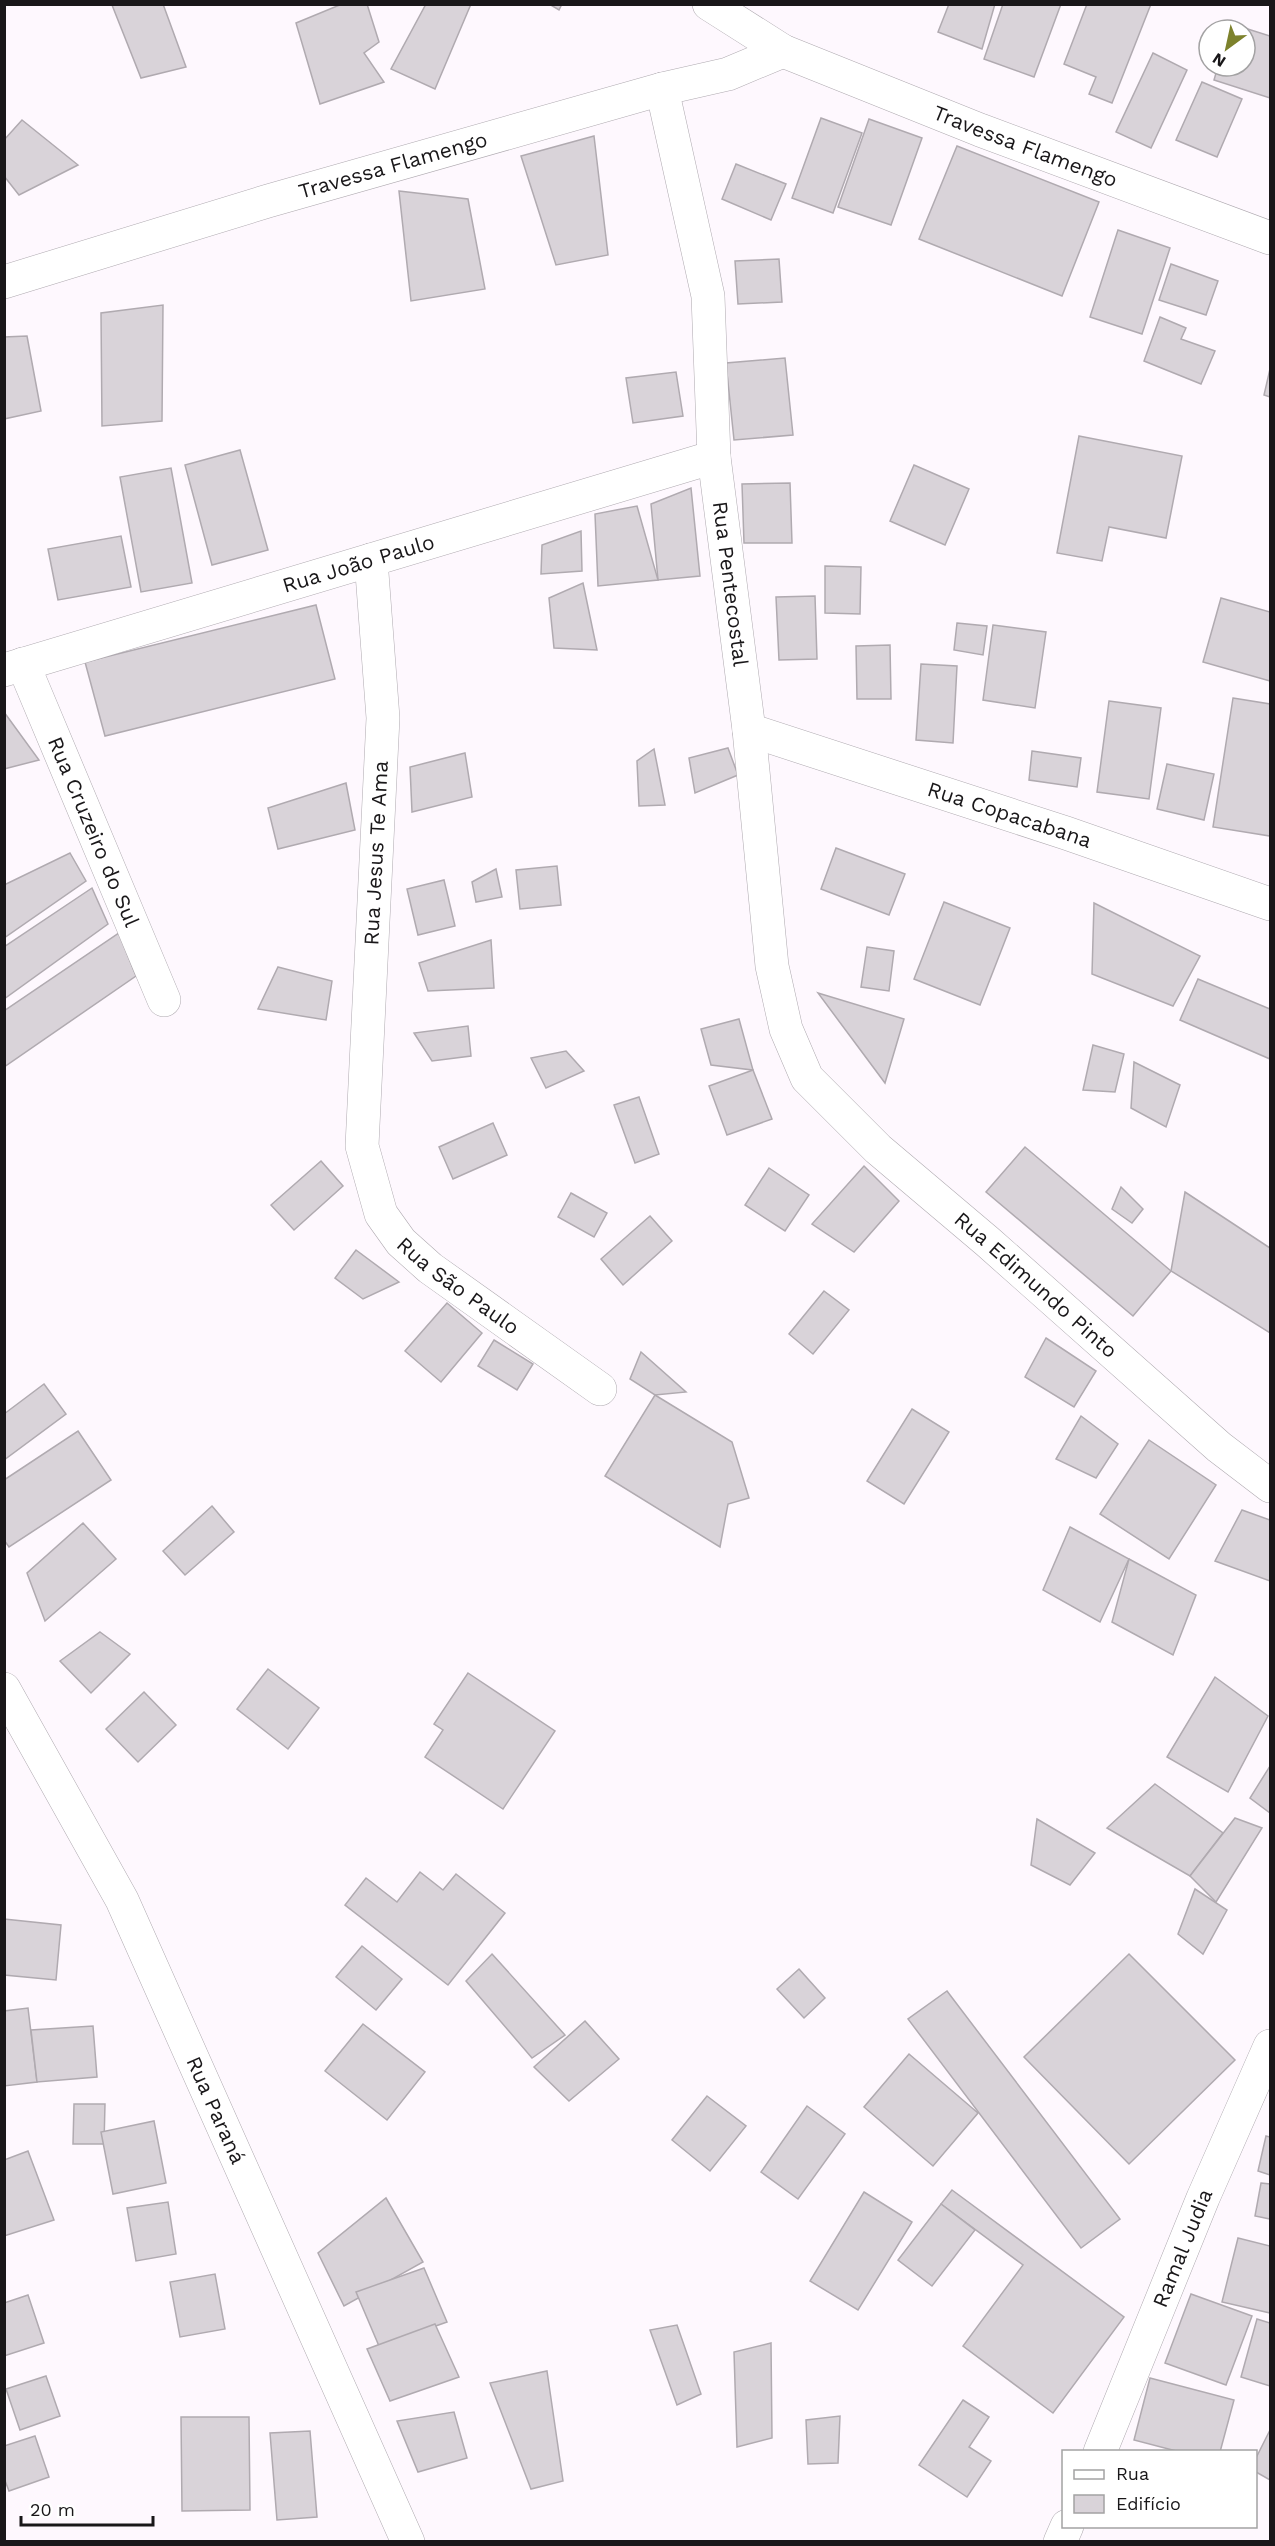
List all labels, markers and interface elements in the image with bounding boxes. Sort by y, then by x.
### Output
north arrow [1197,18,1257,78]
text: N [1209,49,1229,71]
street label: Travessa Flamengo [930,100,1121,192]
street label: Travessa Flamengo [296,126,490,204]
street label: Rua Pentecostal [708,500,754,668]
street label: Rua João Paulo [279,529,437,598]
street label: Rua Cruzeiro do Sul [43,733,145,931]
street label: Rua Jesus Te Ama [358,760,393,946]
street label: Rua Copacabana [925,776,1095,853]
street label: Rua Edimundo Pinto [950,1206,1123,1363]
street label: Rua São Paulo [392,1231,524,1340]
street label: Rua Paraná [181,2052,251,2168]
street label: Ramal Judia [1147,2185,1218,2311]
legend [1062,2450,1257,2528]
text: Rua [1116,2463,1149,2484]
scale bar [21,2489,153,2527]
text: Edifício [1116,2493,1181,2514]
text: 20 m [30,2499,75,2520]

